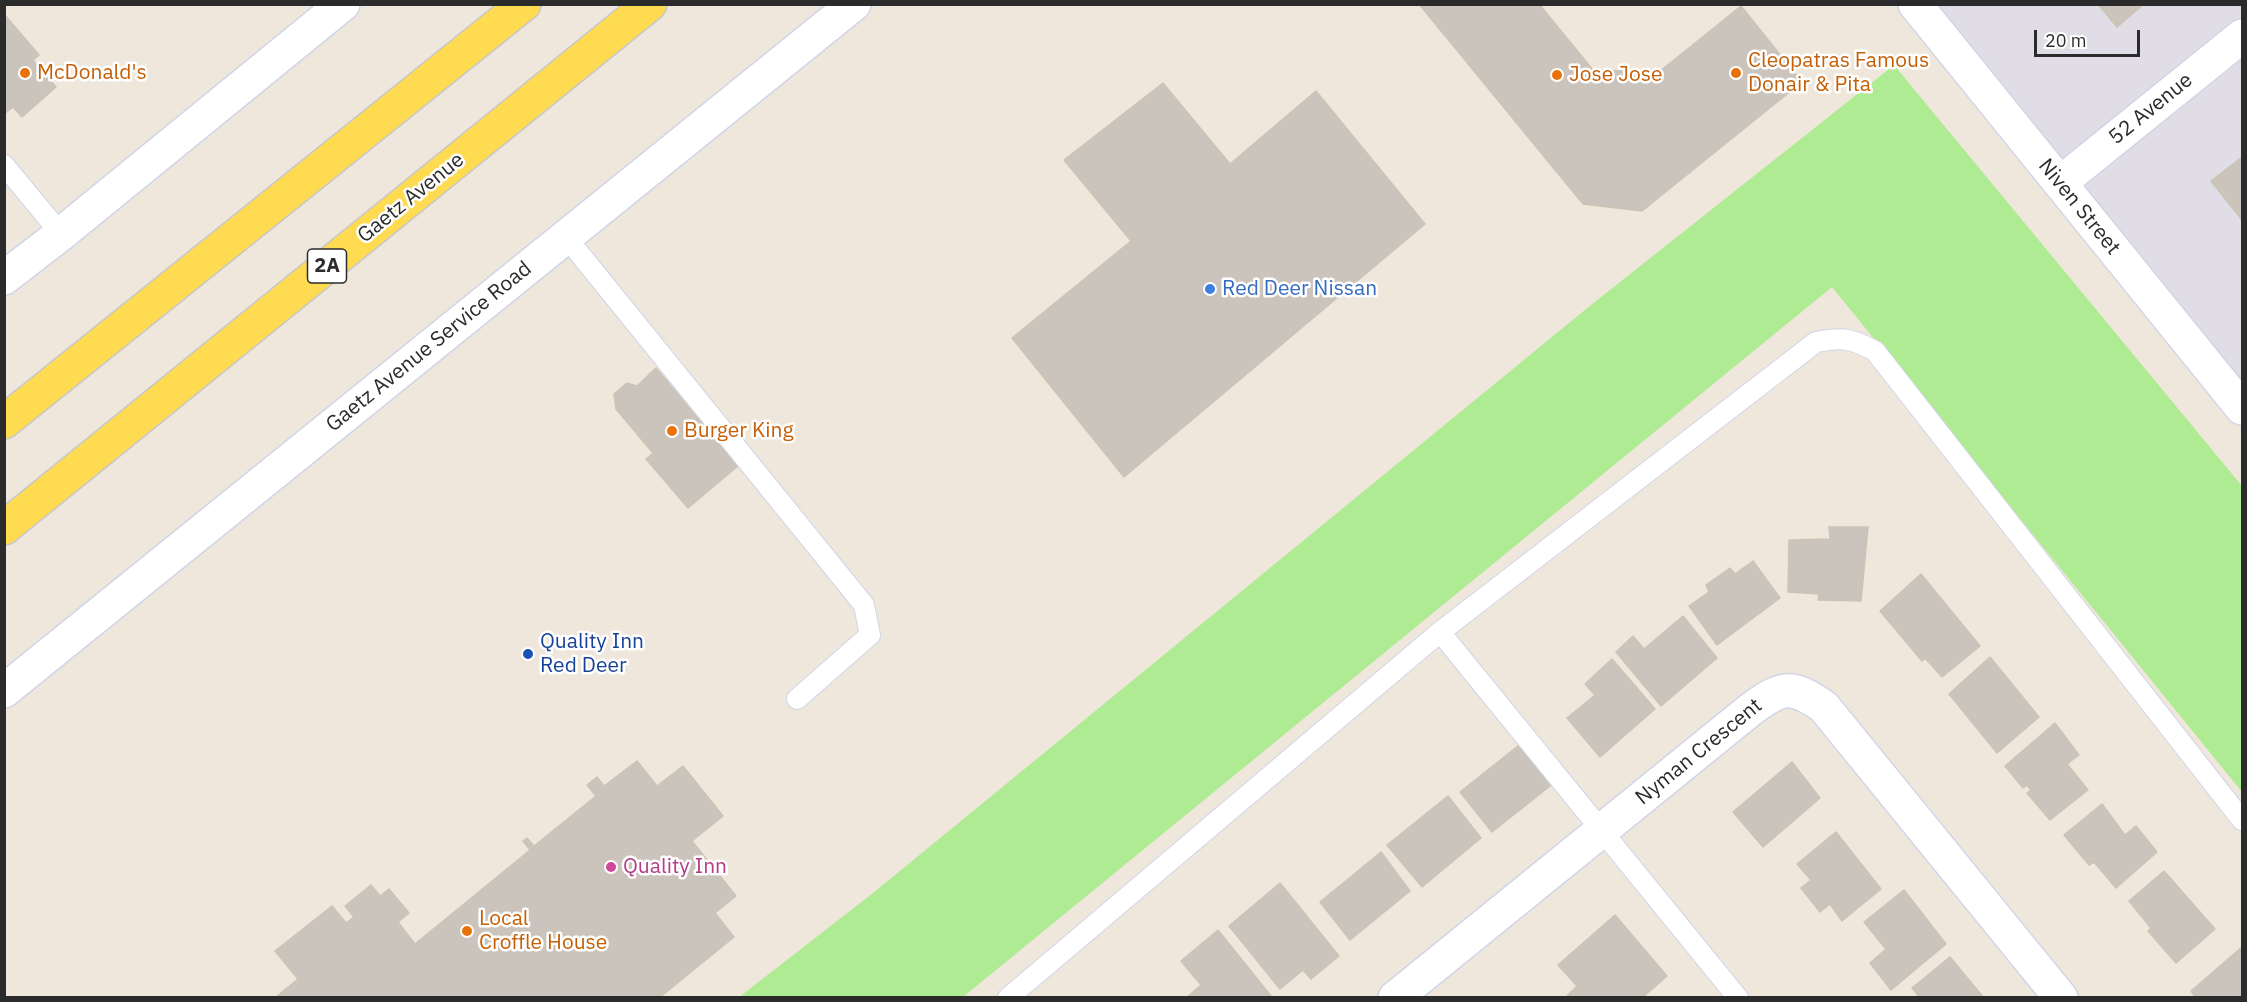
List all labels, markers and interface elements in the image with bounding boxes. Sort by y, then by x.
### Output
scale bar [2037,18,2144,56]
text: 20 m [2045,29,2087,52]
place label: Cleopatras Famous Donair & Pita [1748,48,1929,98]
place label: McDonald's [37,60,147,86]
place label: Jose Jose [1569,62,1662,88]
marker: McDonald's [18,66,32,80]
marker: Cleopatras Famous Donair & Pita [1729,66,1743,80]
marker: Jose Jose [1550,68,1564,82]
street label: 52 Avenue [2104,68,2198,150]
street label: Gaetz Avenue [353,147,469,249]
street label: Niven Street [2033,154,2125,260]
road number: 2A [308,249,346,283]
street label: Gaetz Avenue Service Road [321,256,537,438]
place label: Red Deer Nissan [1222,276,1377,302]
marker: Red Deer Nissan [1203,282,1217,296]
place label: Burger King [684,418,794,444]
marker: Burger King [665,424,679,438]
place label: Quality Inn Red Deer [540,629,644,679]
marker: Quality Inn Red Deer [521,647,535,661]
street label: Nyman Crescent [1631,693,1767,811]
place label: Quality Inn [623,854,727,880]
marker: Quality Inn [604,860,618,874]
place label: Local Croffle House [479,906,607,956]
marker: Local Croffle House [460,924,474,938]

